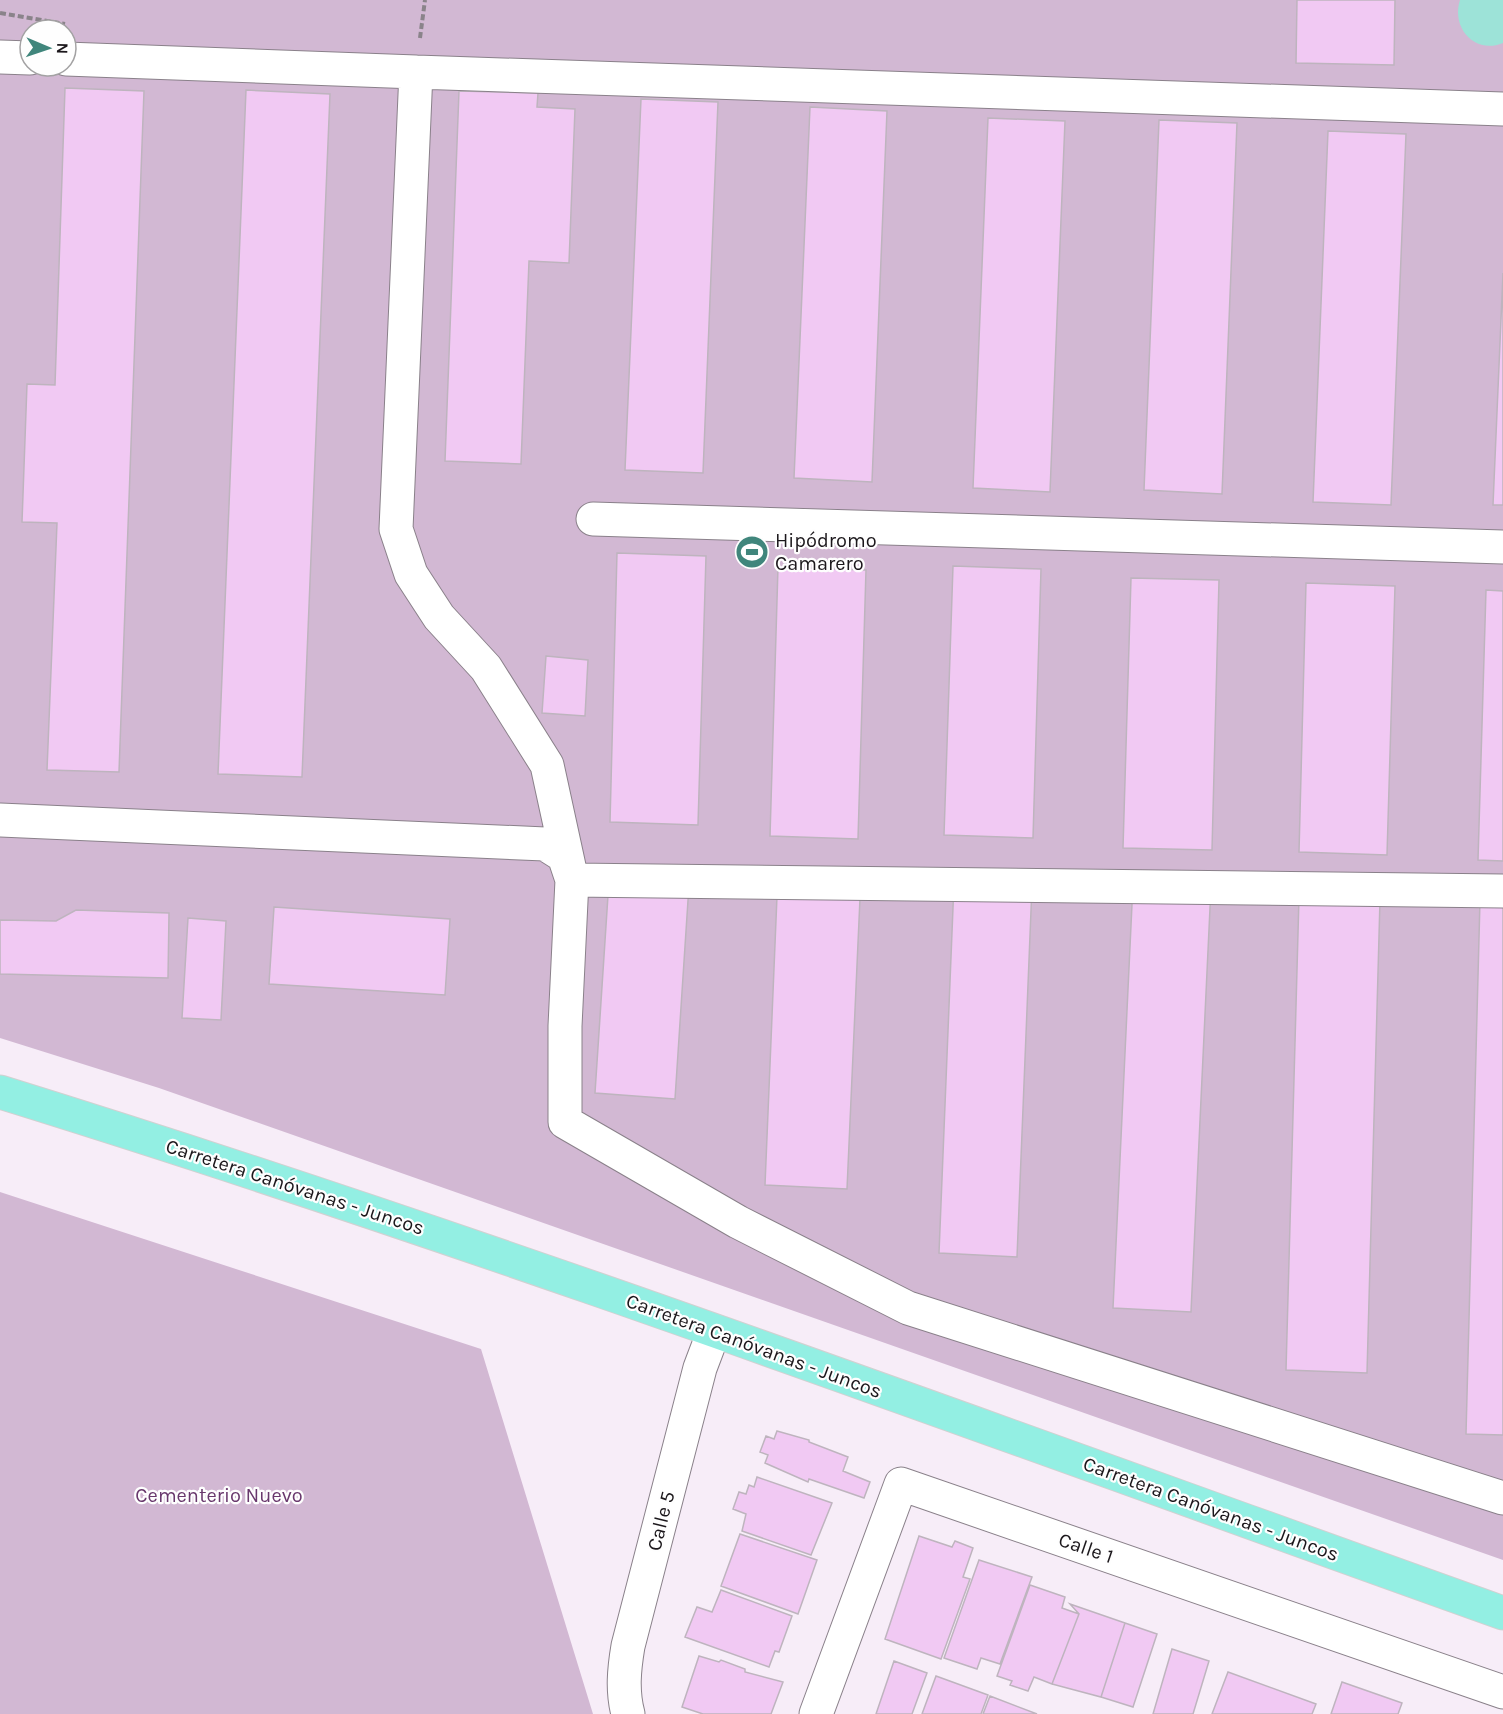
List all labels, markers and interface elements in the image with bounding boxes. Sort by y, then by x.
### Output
north arrow [18,18,78,78]
text: N [53,42,72,55]
place label: Hipódromo Camarero [775,529,877,575]
sports icon: Hipódromo Camarero [734,534,770,570]
street label: Carretera Canóvanas - Juncos [163,1134,427,1240]
street label: Carretera Canóvanas - Juncos [623,1289,885,1403]
street label: Carretera Canóvanas - Juncos [1080,1452,1342,1566]
park label: Cementerio Nuevo [135,1484,303,1507]
street label: Calle 5 [642,1489,680,1553]
street label: Calle 1 [1056,1528,1116,1568]

